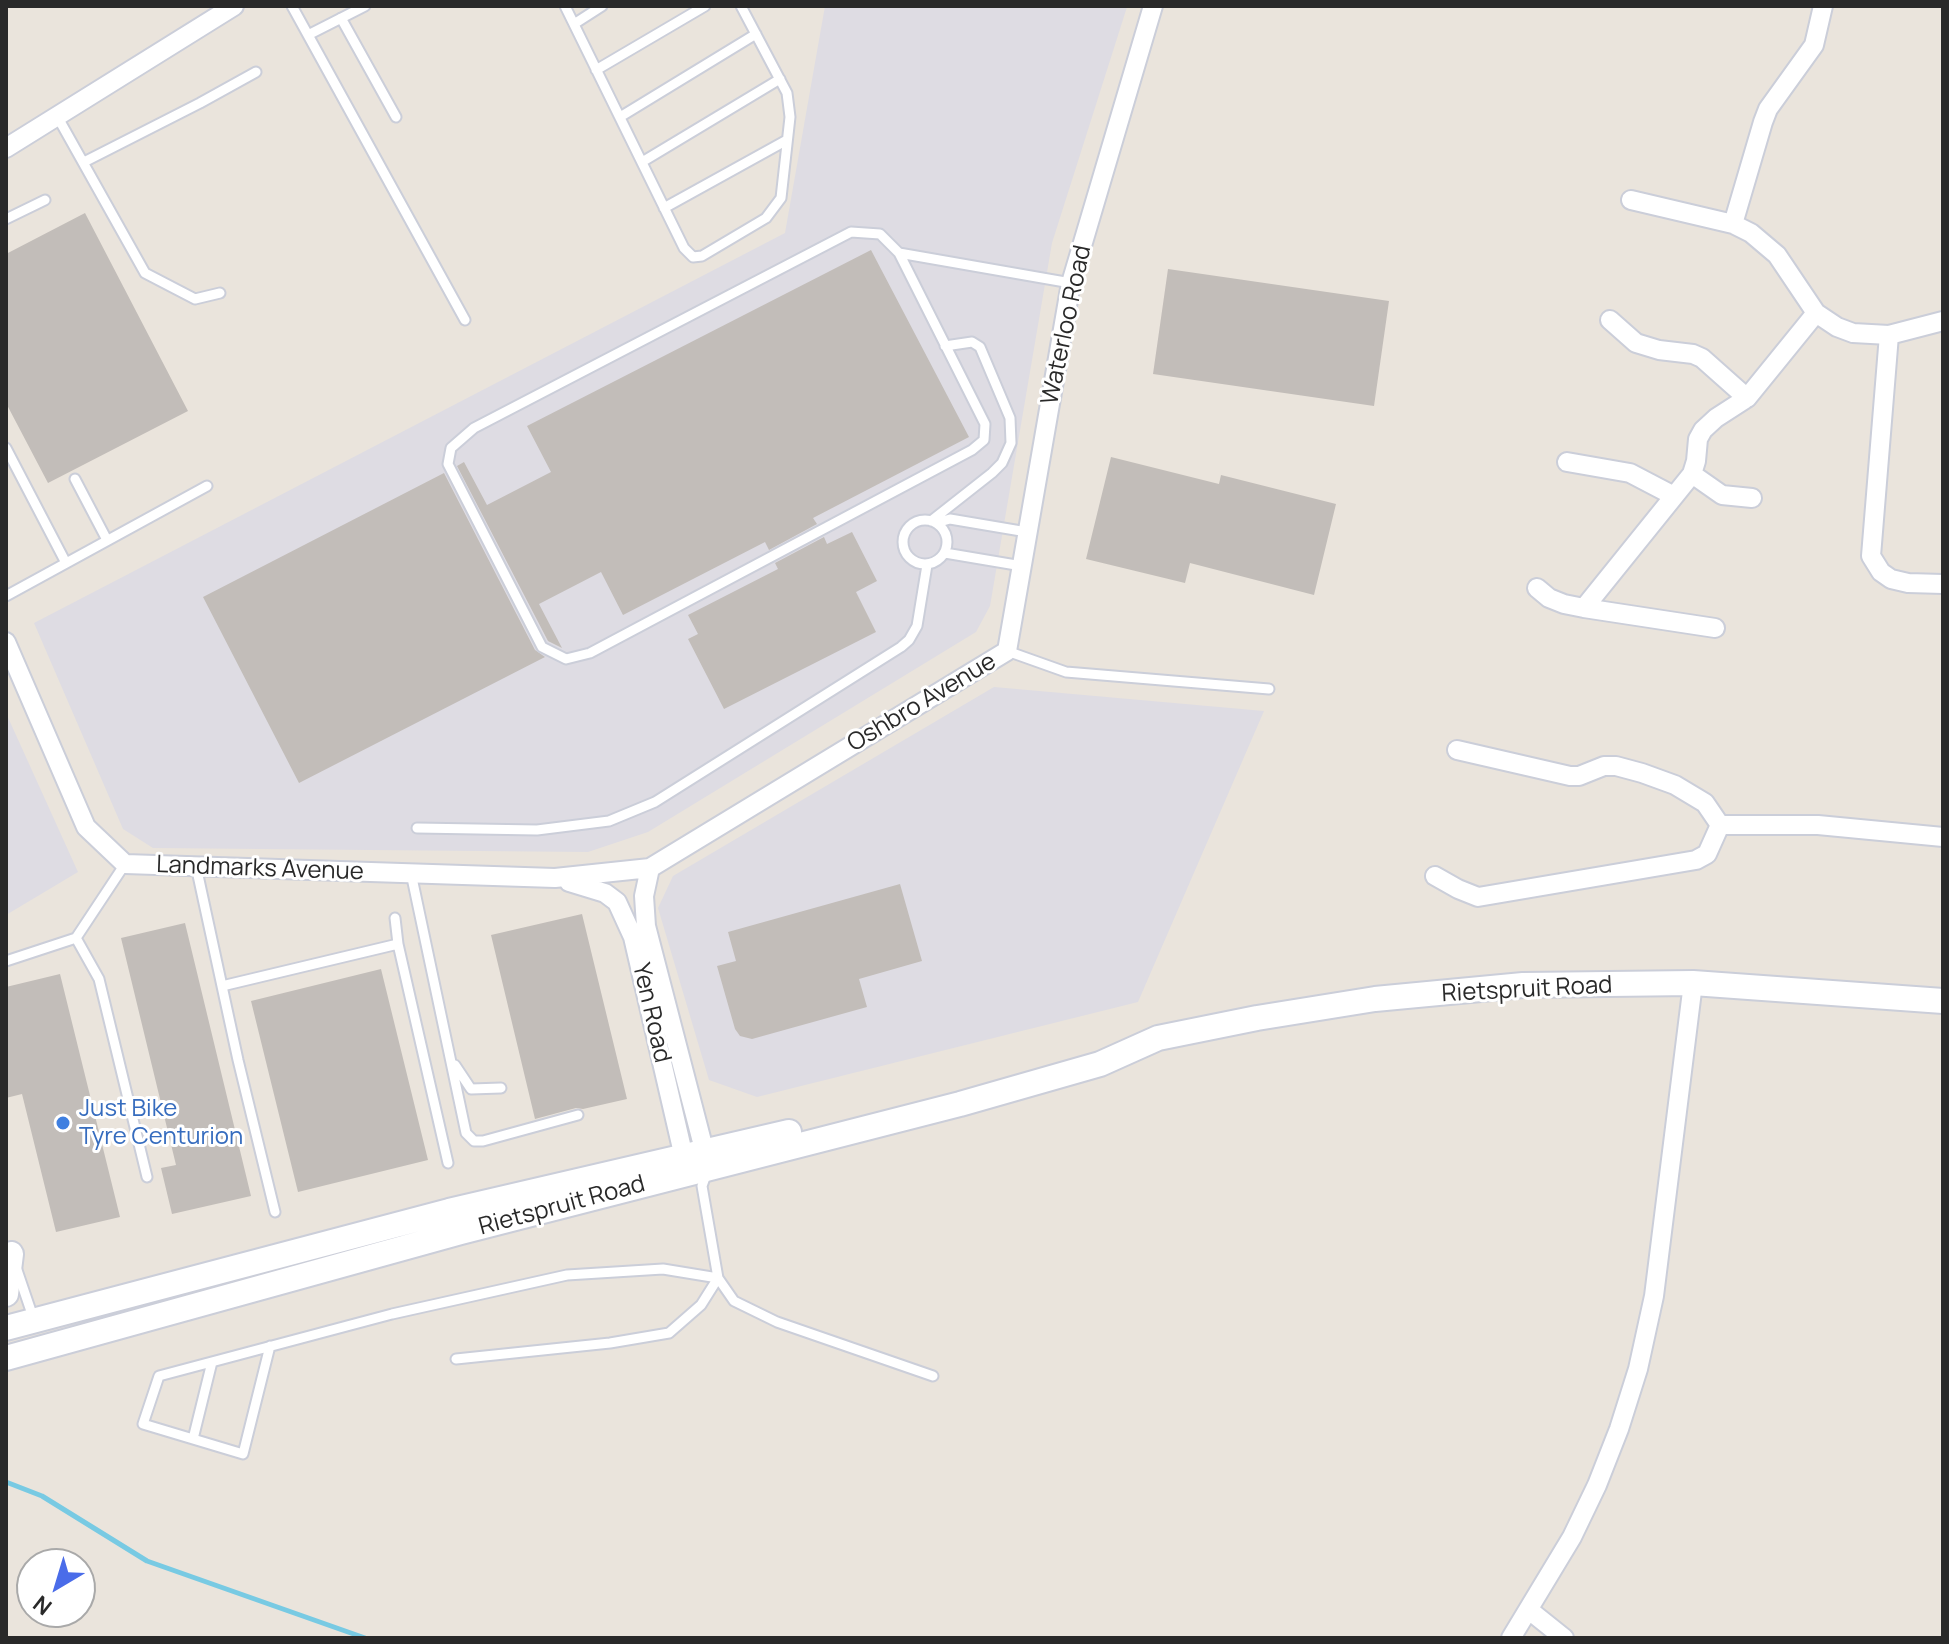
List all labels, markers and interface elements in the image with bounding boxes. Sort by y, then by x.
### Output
street label: Waterloo Road [1036,243,1098,407]
street label: Oshbro Avenue [843,647,1001,759]
street label: Landmarks Avenue [156,851,364,887]
street label: Yen Road [626,961,676,1065]
street label: Rietspruit Road [1441,971,1613,1009]
place label: Just Bike Tyre Centurion [79,1095,243,1151]
marker: Just Bike Tyre Centurion [54,1114,72,1132]
street label: Rietspruit Road [476,1170,648,1242]
north arrow [16,1548,96,1628]
text: N [27,1589,58,1622]

